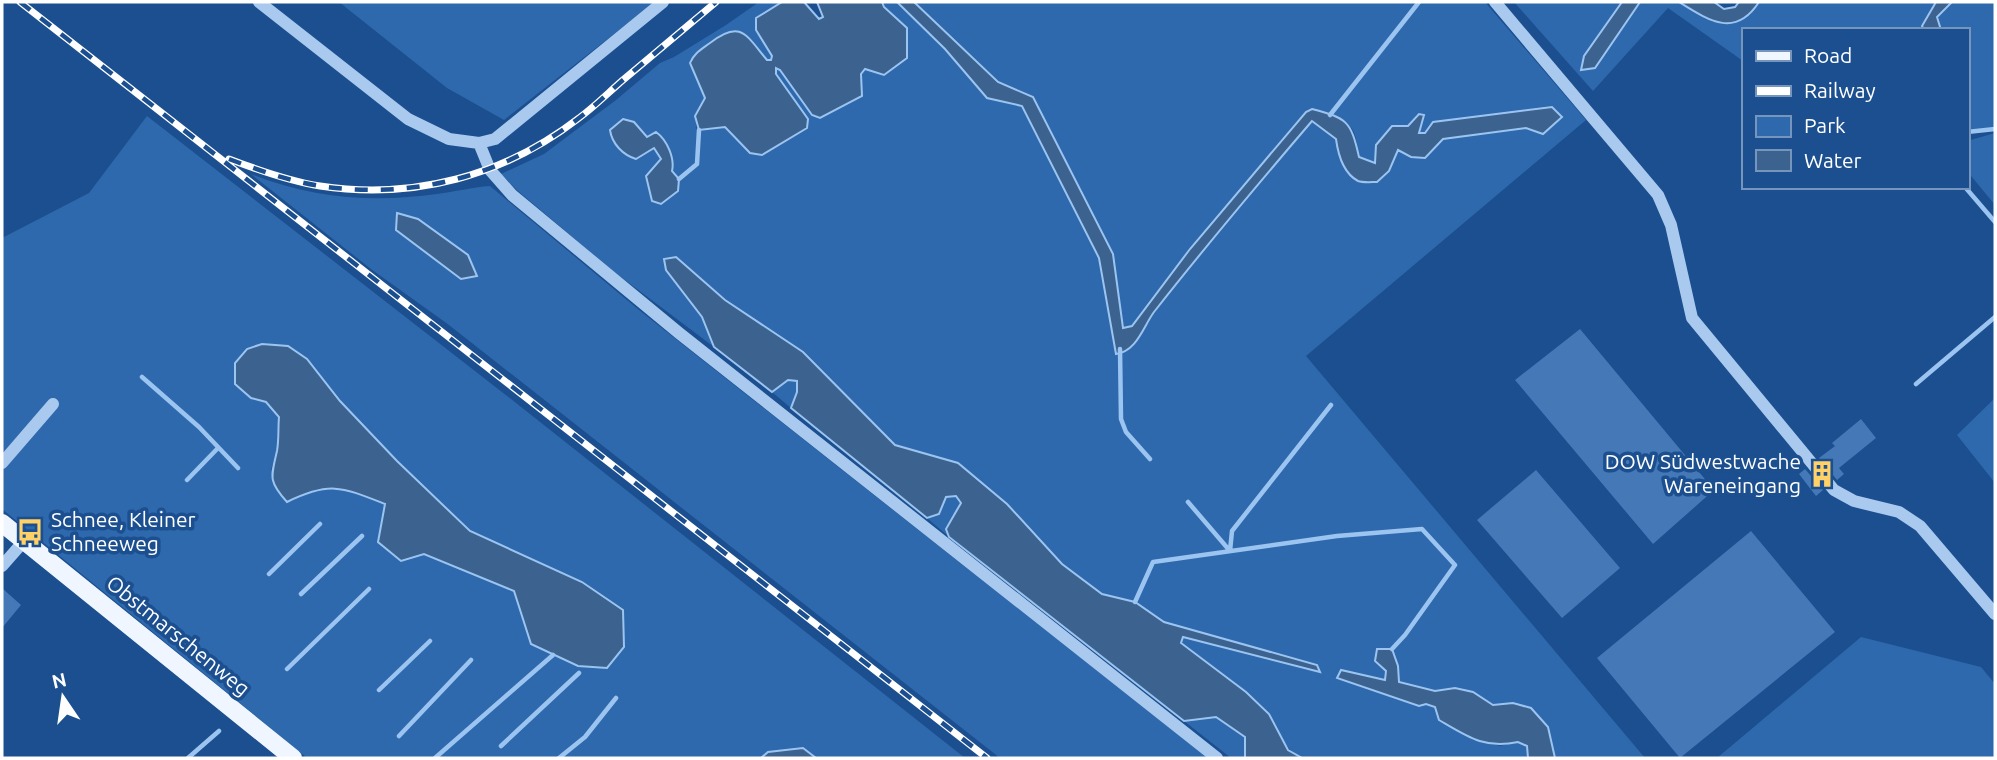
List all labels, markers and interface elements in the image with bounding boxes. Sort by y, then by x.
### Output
legend [1742,28,1969,189]
text: Road [1804,43,1852,67]
text: Railway [1804,78,1876,102]
text: Park [1804,113,1846,137]
text: Water [1804,148,1862,172]
place label: DOW Südwestwache Wareneingang [1605,449,1801,497]
building icon: DOW Südwestwache Wareneingang [1807,459,1837,489]
place label: Schnee, Kleiner Schneeweg [51,507,195,555]
bus stop icon: Schnee, Kleiner Schneeweg [15,517,45,547]
street label: Obstmarschenweg [102,570,255,700]
north arrow [28,662,98,732]
text: N [50,668,69,693]

